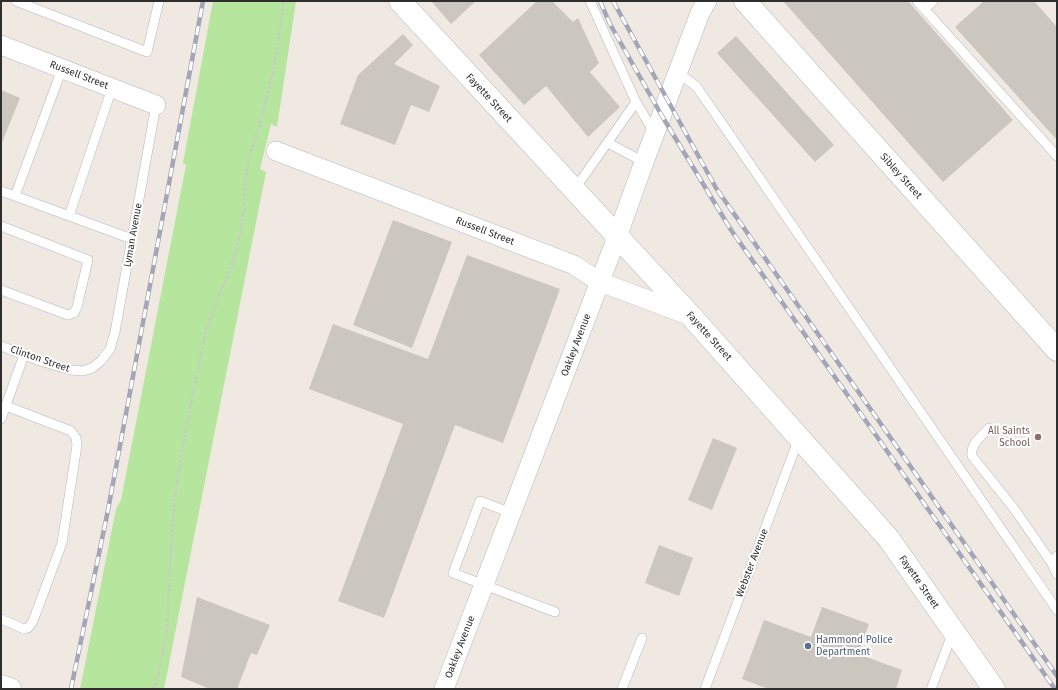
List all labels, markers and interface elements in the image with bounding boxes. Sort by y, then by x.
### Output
street label: Russell Street [48,58,111,92]
street label: Fayette Street [463,71,515,125]
street label: Sibley Street [877,151,925,202]
street label: Lyman Avenue [121,202,145,268]
street label: Russell Street [454,214,517,248]
street label: Fayette Street [684,309,735,363]
street label: Oakley Avenue [558,312,594,378]
street label: Clinton Street [9,343,72,375]
place label: All Saints School [988,425,1030,449]
marker: All Saints School [1033,432,1043,442]
street label: Webster Avenue [733,527,771,599]
street label: Fayette Street [896,553,942,611]
street label: Oakley Avenue [442,614,478,680]
place label: Hammond Police Department [816,634,893,658]
marker: Hammond Police Department [803,641,813,651]

